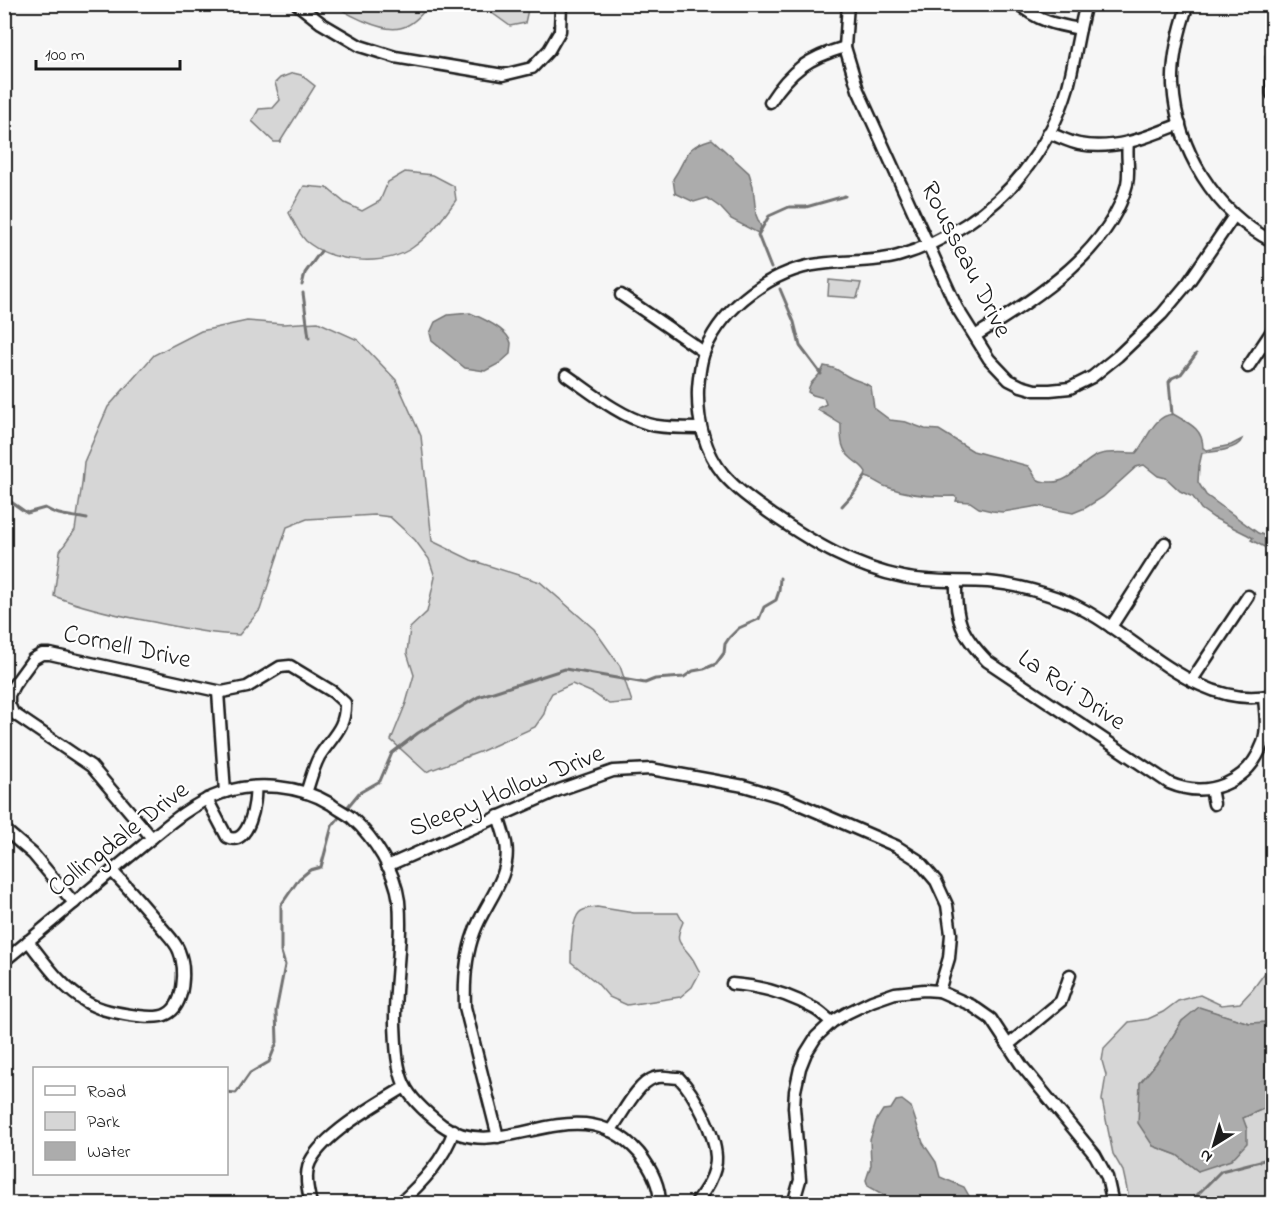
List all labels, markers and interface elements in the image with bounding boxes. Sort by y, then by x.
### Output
scale bar [36,33,180,71]
text: 100 m [45,43,85,69]
street label: Rousseau Drive [909,175,1021,345]
street label: Cornell Drive [60,616,195,680]
street label: La Roi Drive [1009,641,1133,741]
street label: Sleepy Hollow Drive [404,735,611,848]
street label: Collingdale Drive [40,772,198,907]
legend [33,1067,228,1175]
text: Road [87,1080,126,1106]
text: Park [87,1110,120,1136]
north arrow [1184,1115,1244,1175]
text: Water [87,1140,131,1166]
text: N [1194,1142,1218,1168]

